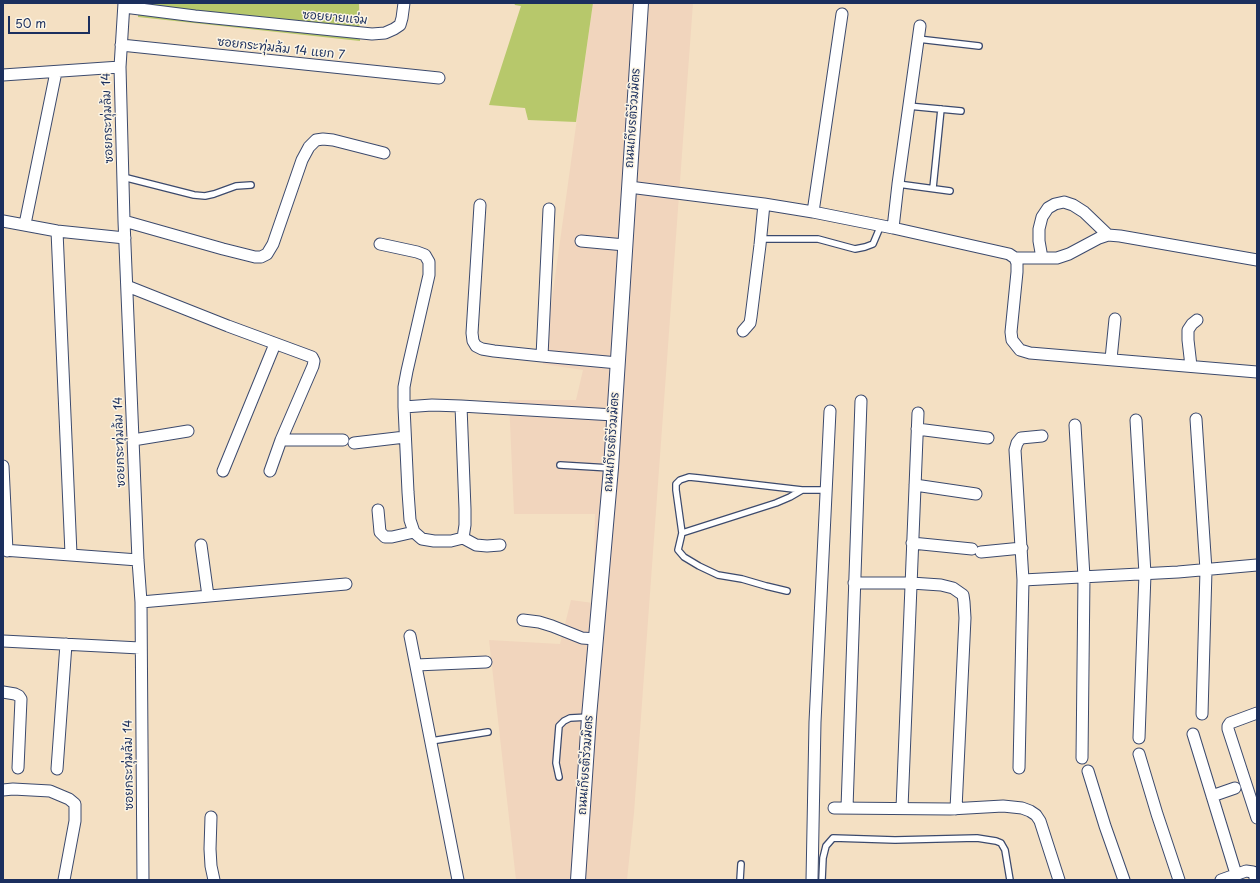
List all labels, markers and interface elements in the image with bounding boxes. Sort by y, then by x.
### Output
scale bar [10,8,92,34]
street label: ซอยยายแจ่ม [302,8,368,28]
text: 50 m [15,14,46,32]
street label: ซอยกระทุ่มล้ม 14 แยก 7 [216,35,346,63]
street label: ถนนเกียรติร่วมมิตร [622,67,644,169]
street label: ซอยกระทุ่มล้ม 14 [99,72,117,164]
street label: ถนนเกียรติร่วมมิตร [601,391,623,493]
street label: ซอยกระทุ่มล้ม 14 [111,396,129,488]
street label: ถนนเกียรติร่วมมิตร [575,714,597,816]
street label: ซอยกระทุ่มล้ม 14 [121,719,137,811]

